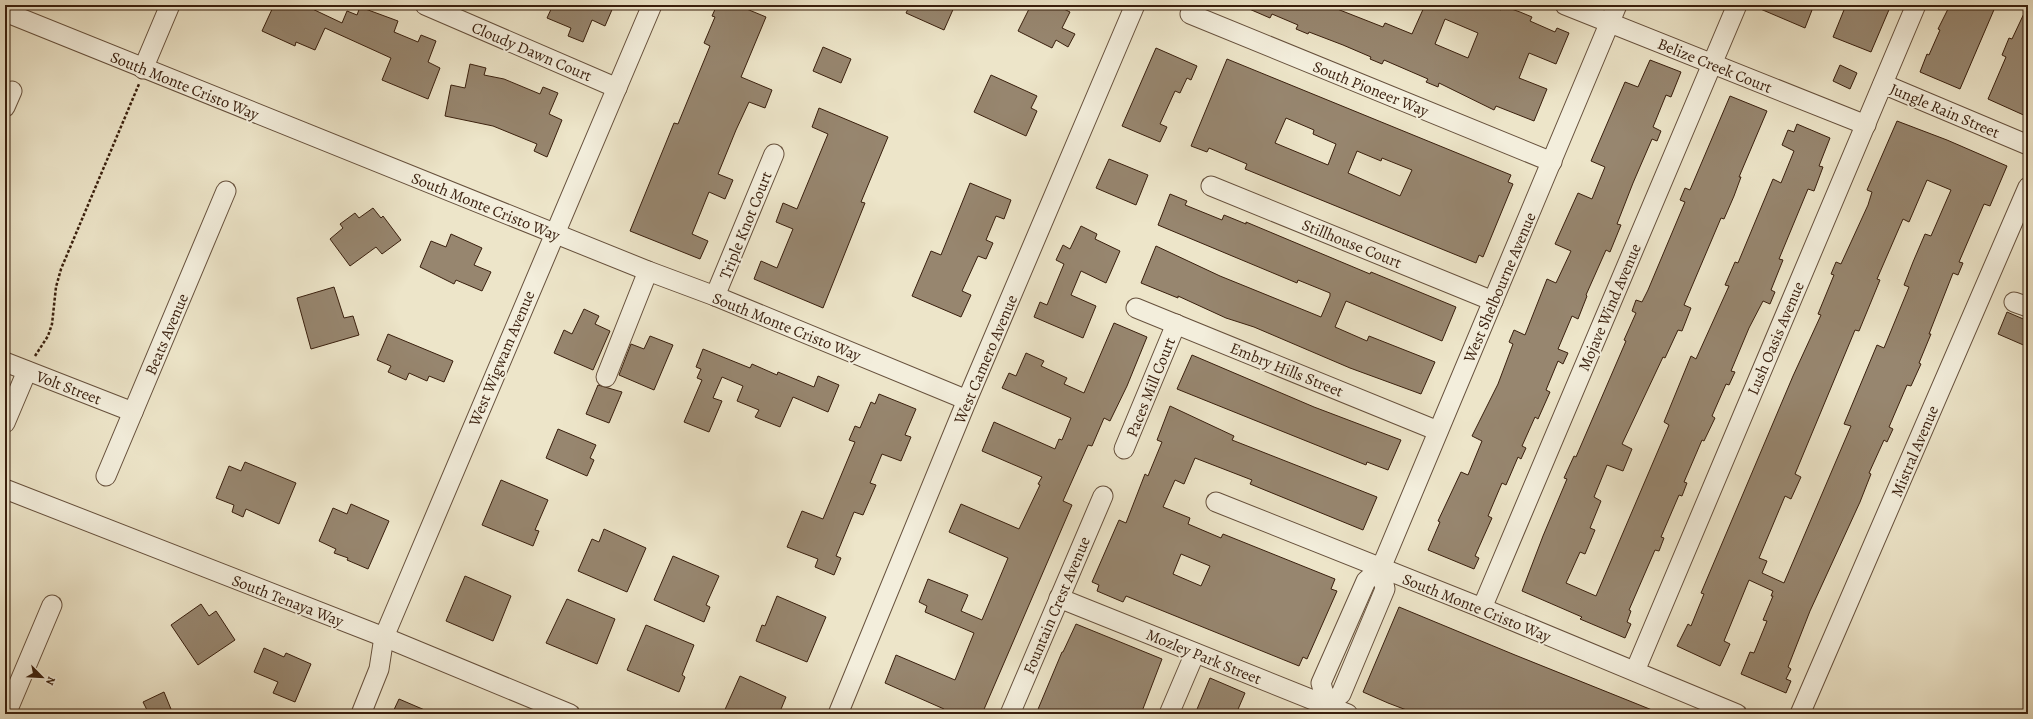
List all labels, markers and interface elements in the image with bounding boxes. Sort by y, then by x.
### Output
street label: Cloudy Dawn Court [468,17,595,87]
street label: Belize Creek Court [1654,33,1775,99]
street label: South Monte Cristo Way [107,46,263,126]
street label: South Pioneer Way [1309,56,1433,123]
street label: Jungle Rain Street [1886,78,2003,144]
street label: South Monte Cristo Way [408,167,564,247]
street label: Triple Knot Court [714,168,778,283]
street label: West Shelbourne Avenue [1458,209,1542,367]
street label: Stillhouse Court [1298,214,1405,274]
street label: Mojave Wind Avenue [1573,240,1647,375]
street label: Lush Oasis Avenue [1742,278,1810,399]
street label: West Wigwam Avenue [463,287,540,430]
street label: South Monte Cristo Way [709,287,865,367]
street label: Beats Avenue [140,290,194,379]
street label: West Camero Avenue [948,291,1023,428]
street label: Paces Mill Court [1121,334,1181,441]
street label: Embry Hills Street [1227,337,1347,403]
street label: Volt Street [32,365,104,410]
street label: Mistral Avenue [1886,402,1944,501]
street label: Fountain Crest Avenue [1018,533,1096,678]
street label: South Monte Cristo Way [1399,568,1555,648]
street label: South Tenaya Way [229,570,347,633]
street label: Mozley Park Street [1143,624,1265,690]
north arrow [22,657,62,697]
text: N [42,674,59,688]

